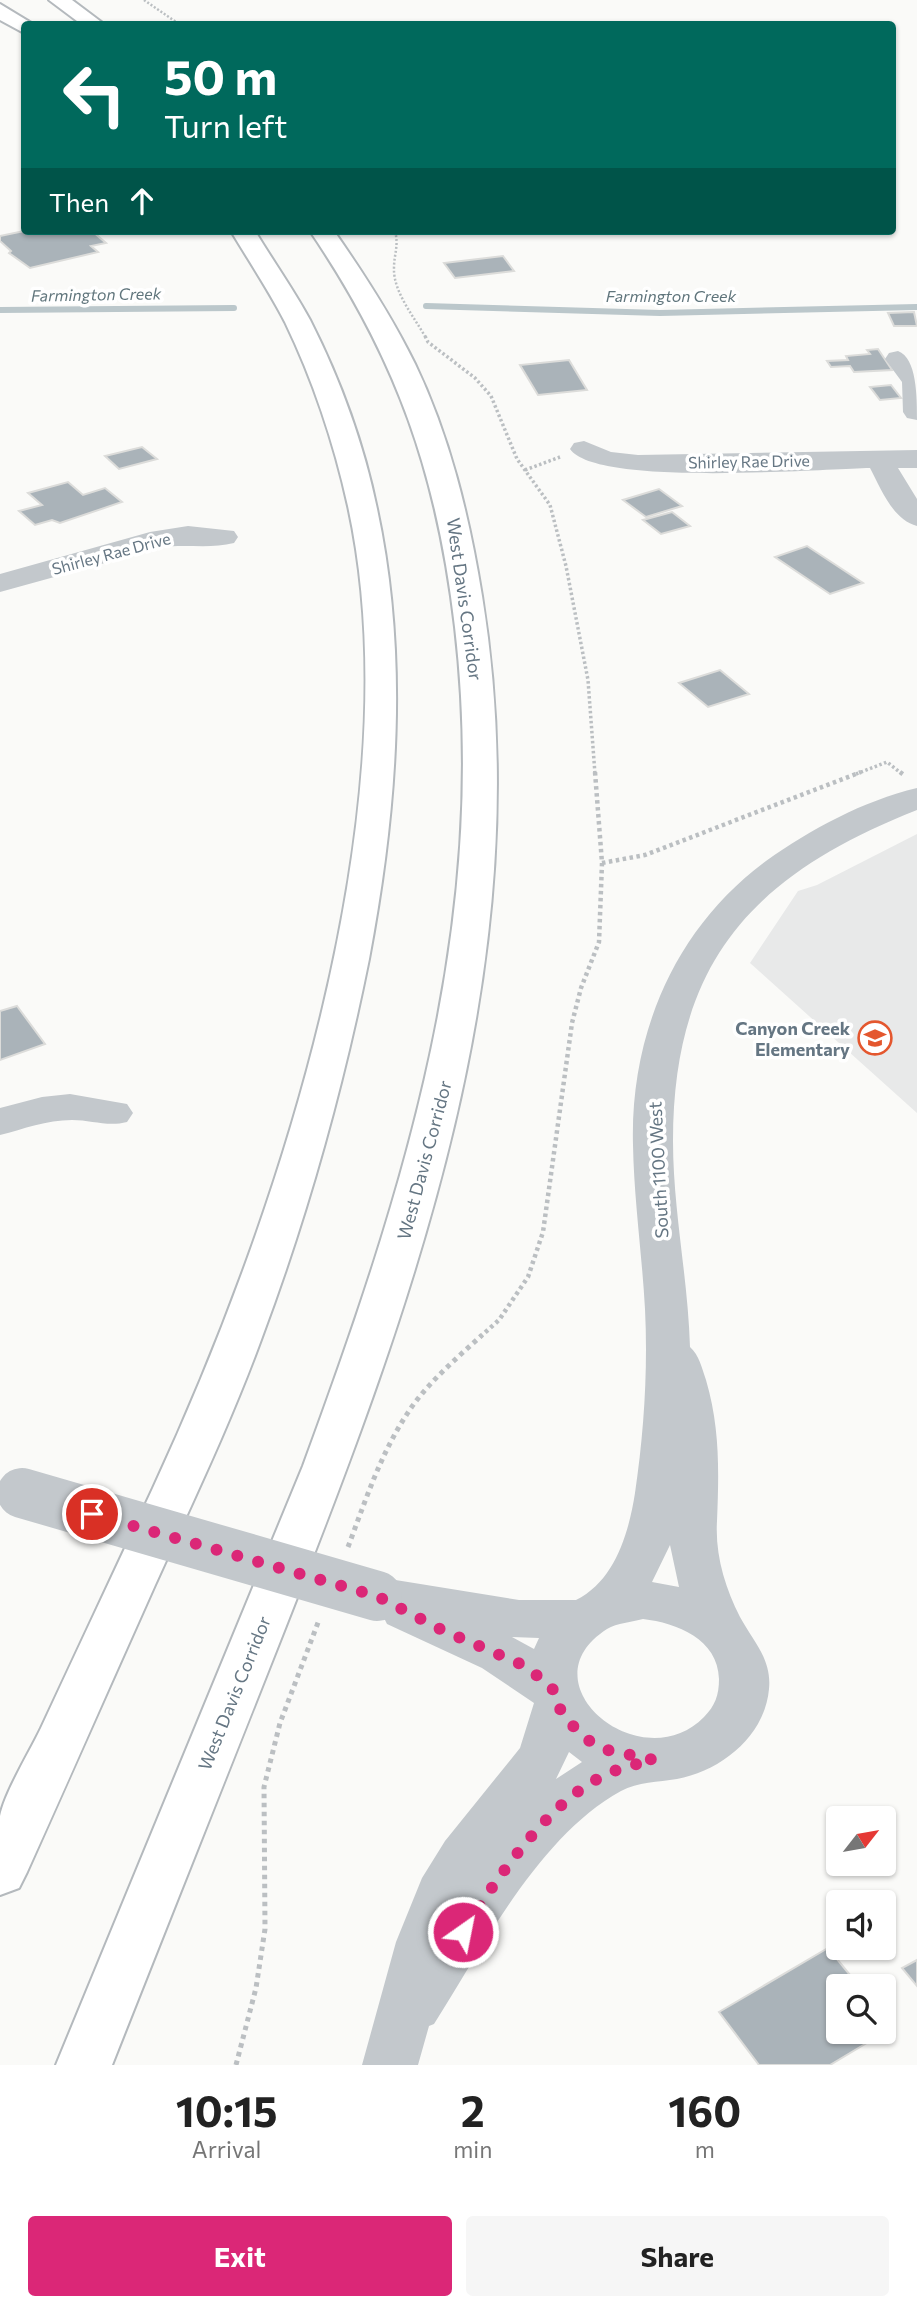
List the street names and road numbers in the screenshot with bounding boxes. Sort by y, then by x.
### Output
street label: Shirley Rae Drive [688,450,810,472]
street label: West Davis Corridor [443,516,487,682]
street label: Shirley Rae Drive [50,528,172,578]
street label: West Davis Corridor [392,1078,456,1242]
street label: South 1100 West [643,1101,673,1239]
street label: West Davis Corridor [193,1613,275,1773]

